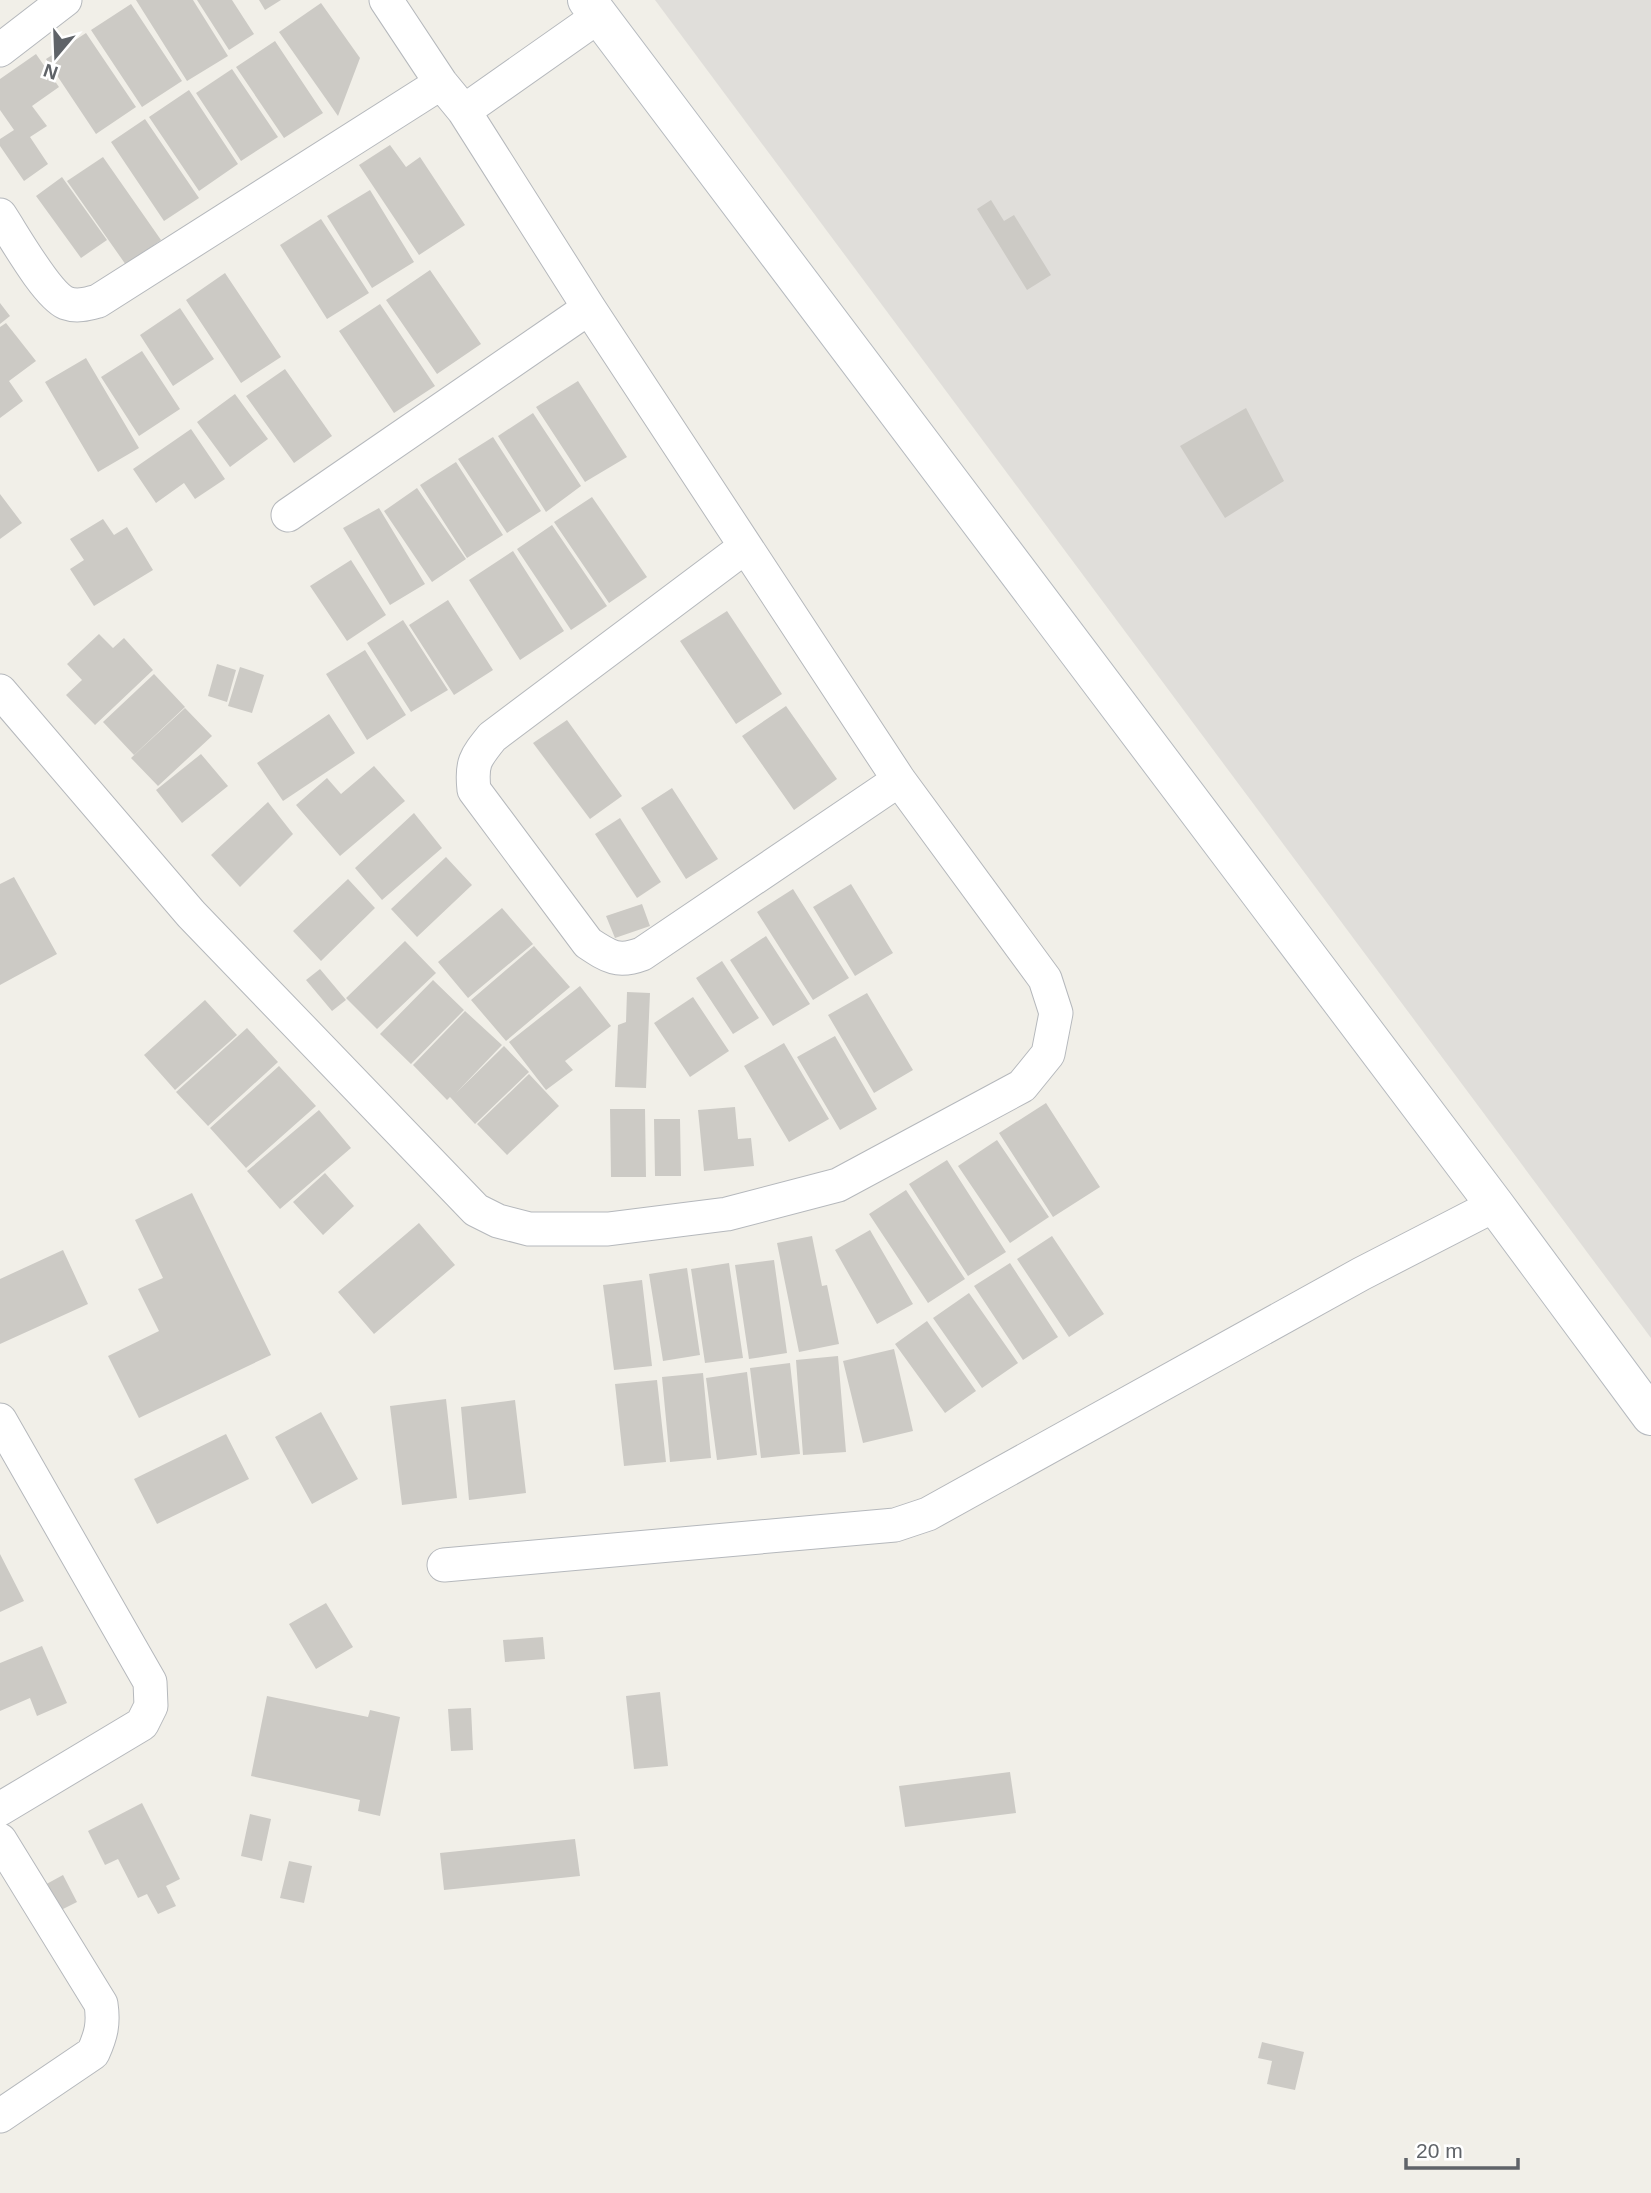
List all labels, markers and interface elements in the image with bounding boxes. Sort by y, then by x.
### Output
north arrow [21,21,91,91]
text: N [41,59,61,84]
scale bar [1406,2126,1518,2170]
text: 20 m [1416,2139,1463,2162]

